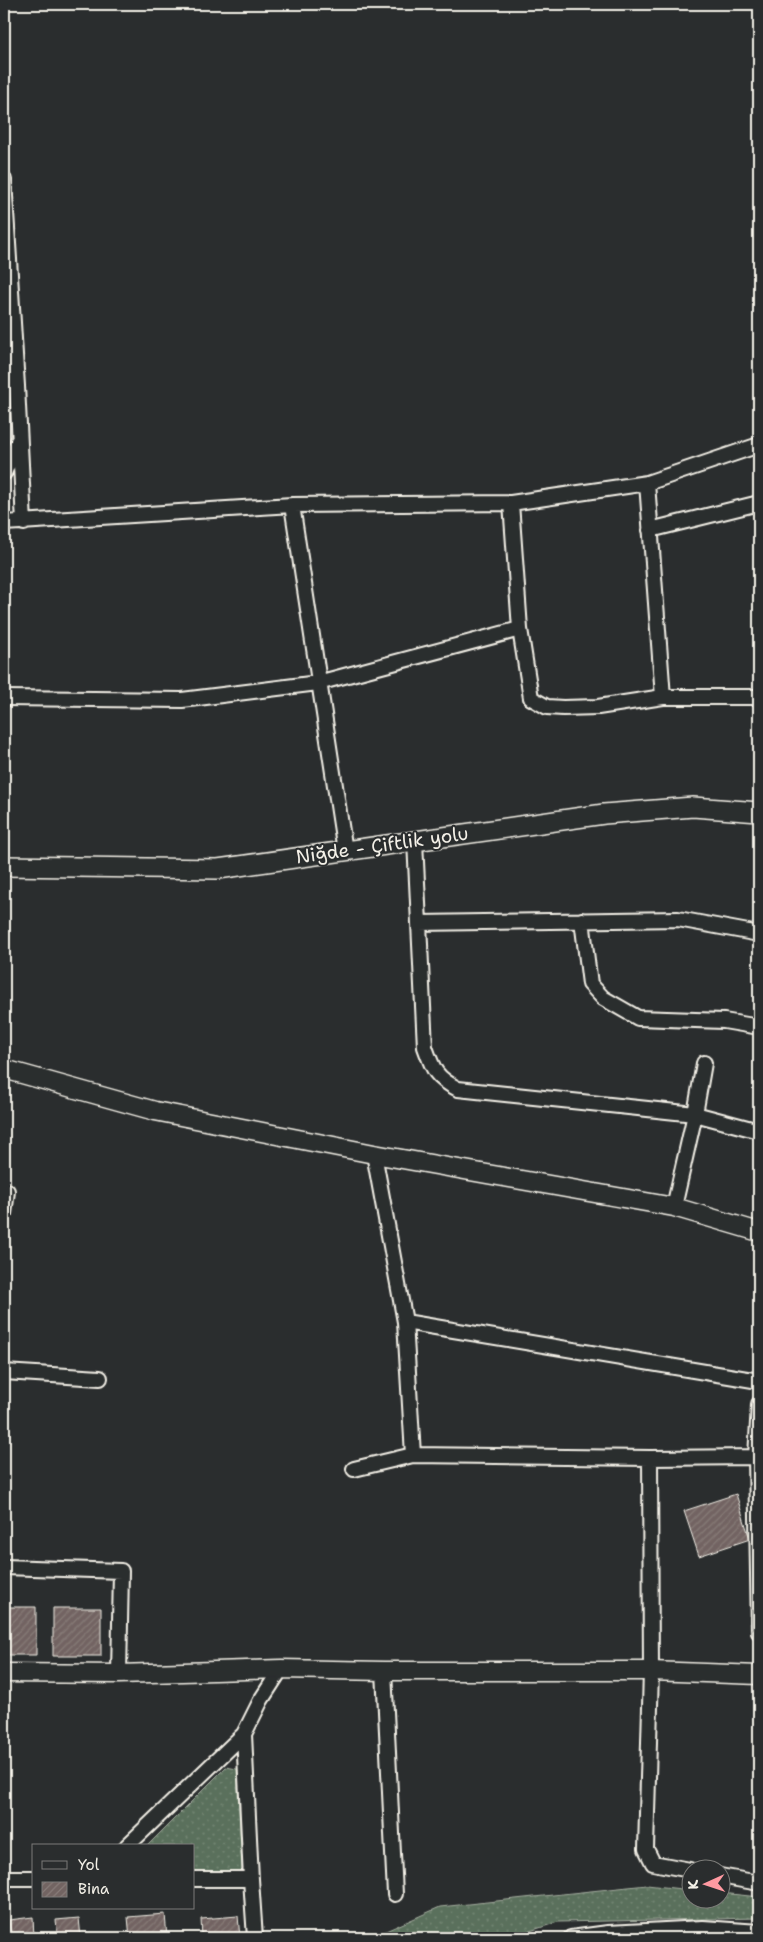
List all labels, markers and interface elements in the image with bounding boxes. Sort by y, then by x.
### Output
street label: Niğde - Çiftlik yolu [294,821,470,869]
legend [32,1844,195,1910]
text: Yol [78,1855,100,1875]
north arrow [680,1860,730,1910]
text: Bina [78,1879,110,1899]
text: K [684,1879,702,1890]

